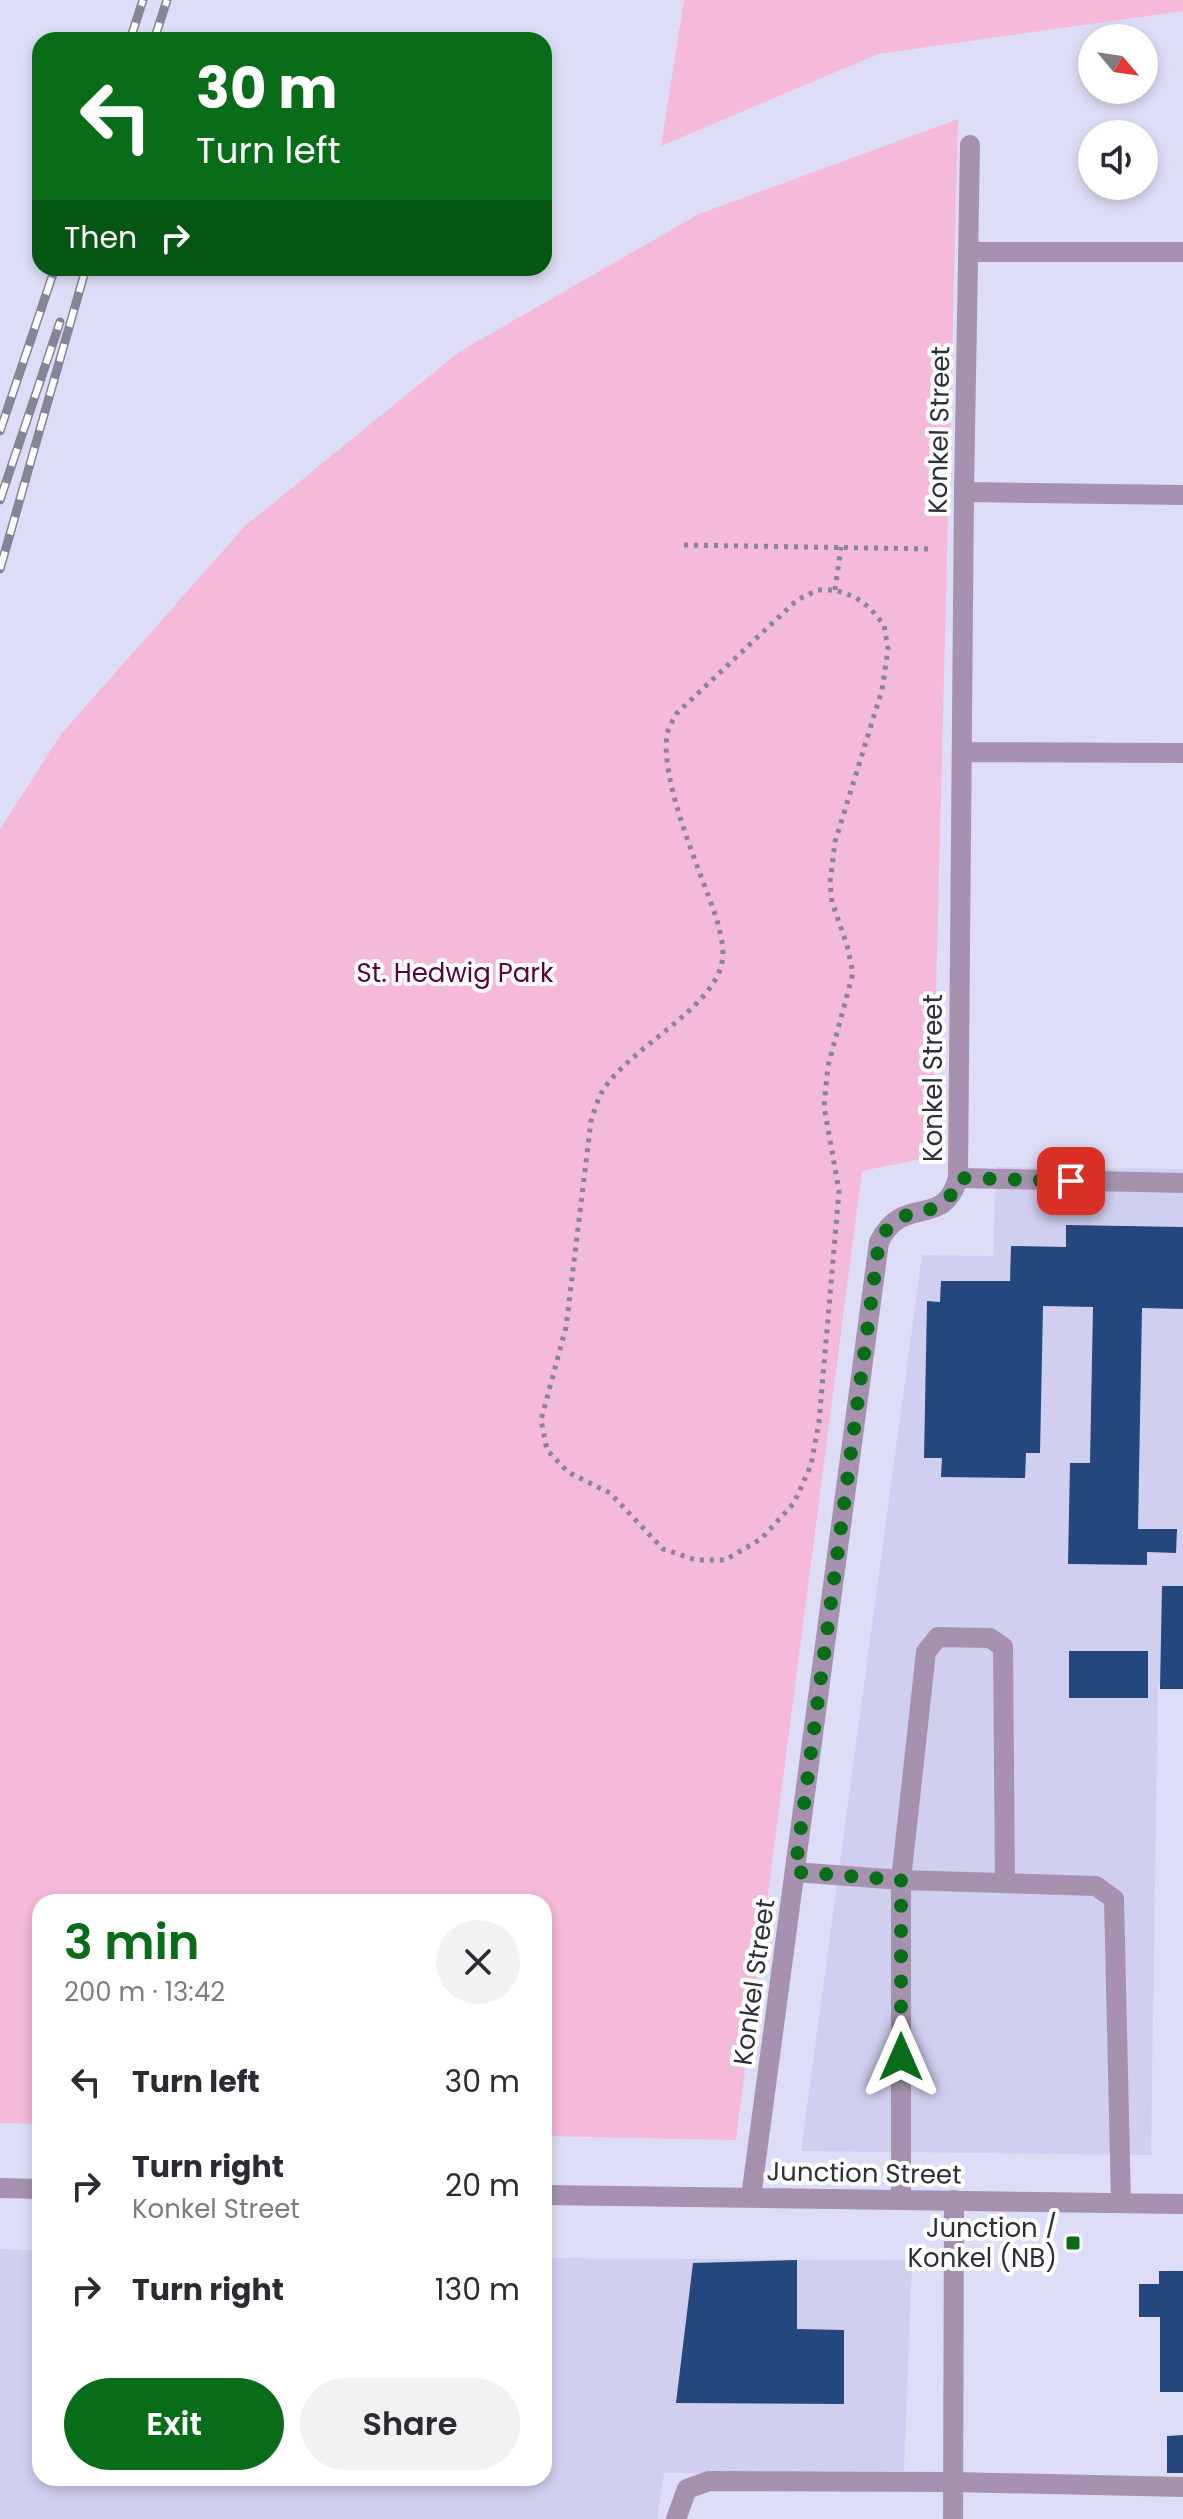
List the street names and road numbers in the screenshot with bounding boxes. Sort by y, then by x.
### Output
street label: Konkel Street [920,346,958,514]
street label: Konkel Street [915,994,951,1162]
street label: Konkel Street [724,1896,784,2068]
street label: Junction Street [766,2153,962,2193]

